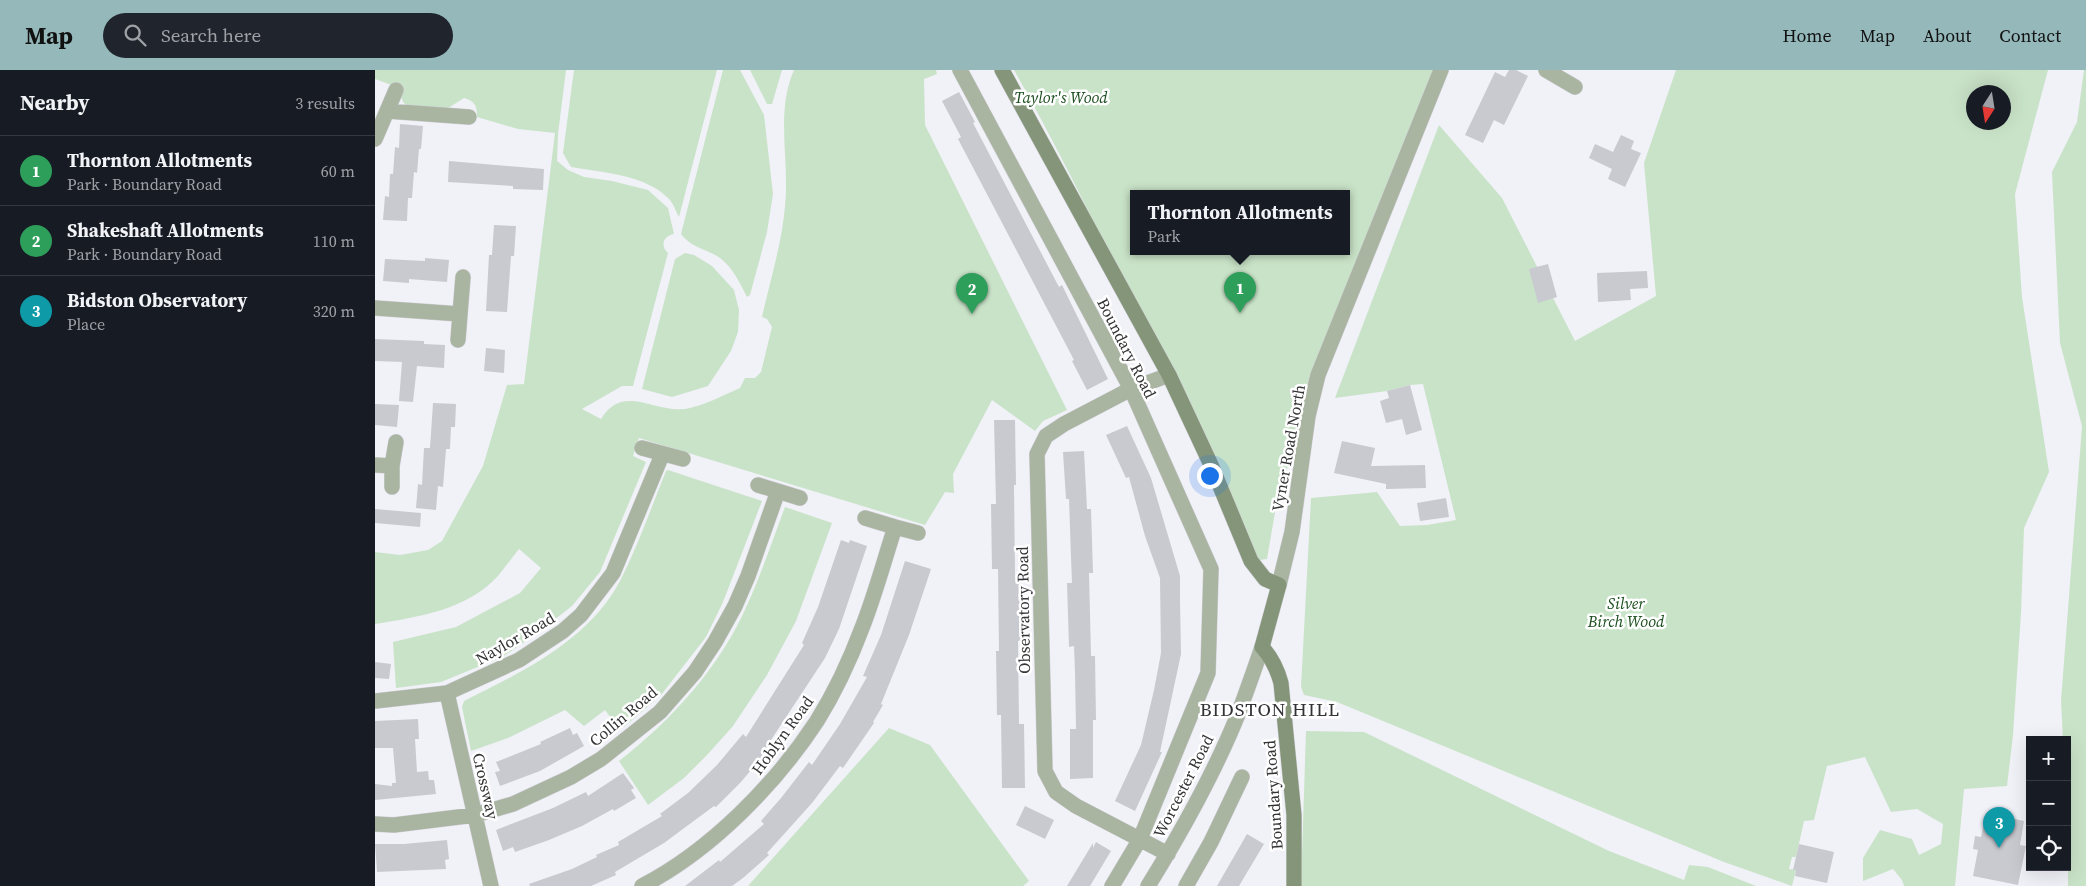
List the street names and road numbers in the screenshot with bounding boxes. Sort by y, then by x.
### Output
street label: Boundary Road [1092,294,1162,402]
street label: Vyner Road North [1266,382,1310,513]
street label: Observatory Road [1011,546,1035,674]
street label: Naylor Road [472,607,558,669]
street label: Collin Road [584,681,662,751]
street label: Hoblyn Road [746,691,818,779]
street label: Worcester Road [1148,731,1218,841]
street label: Boundary Road [1258,739,1288,851]
street label: Crossway [468,751,504,822]

